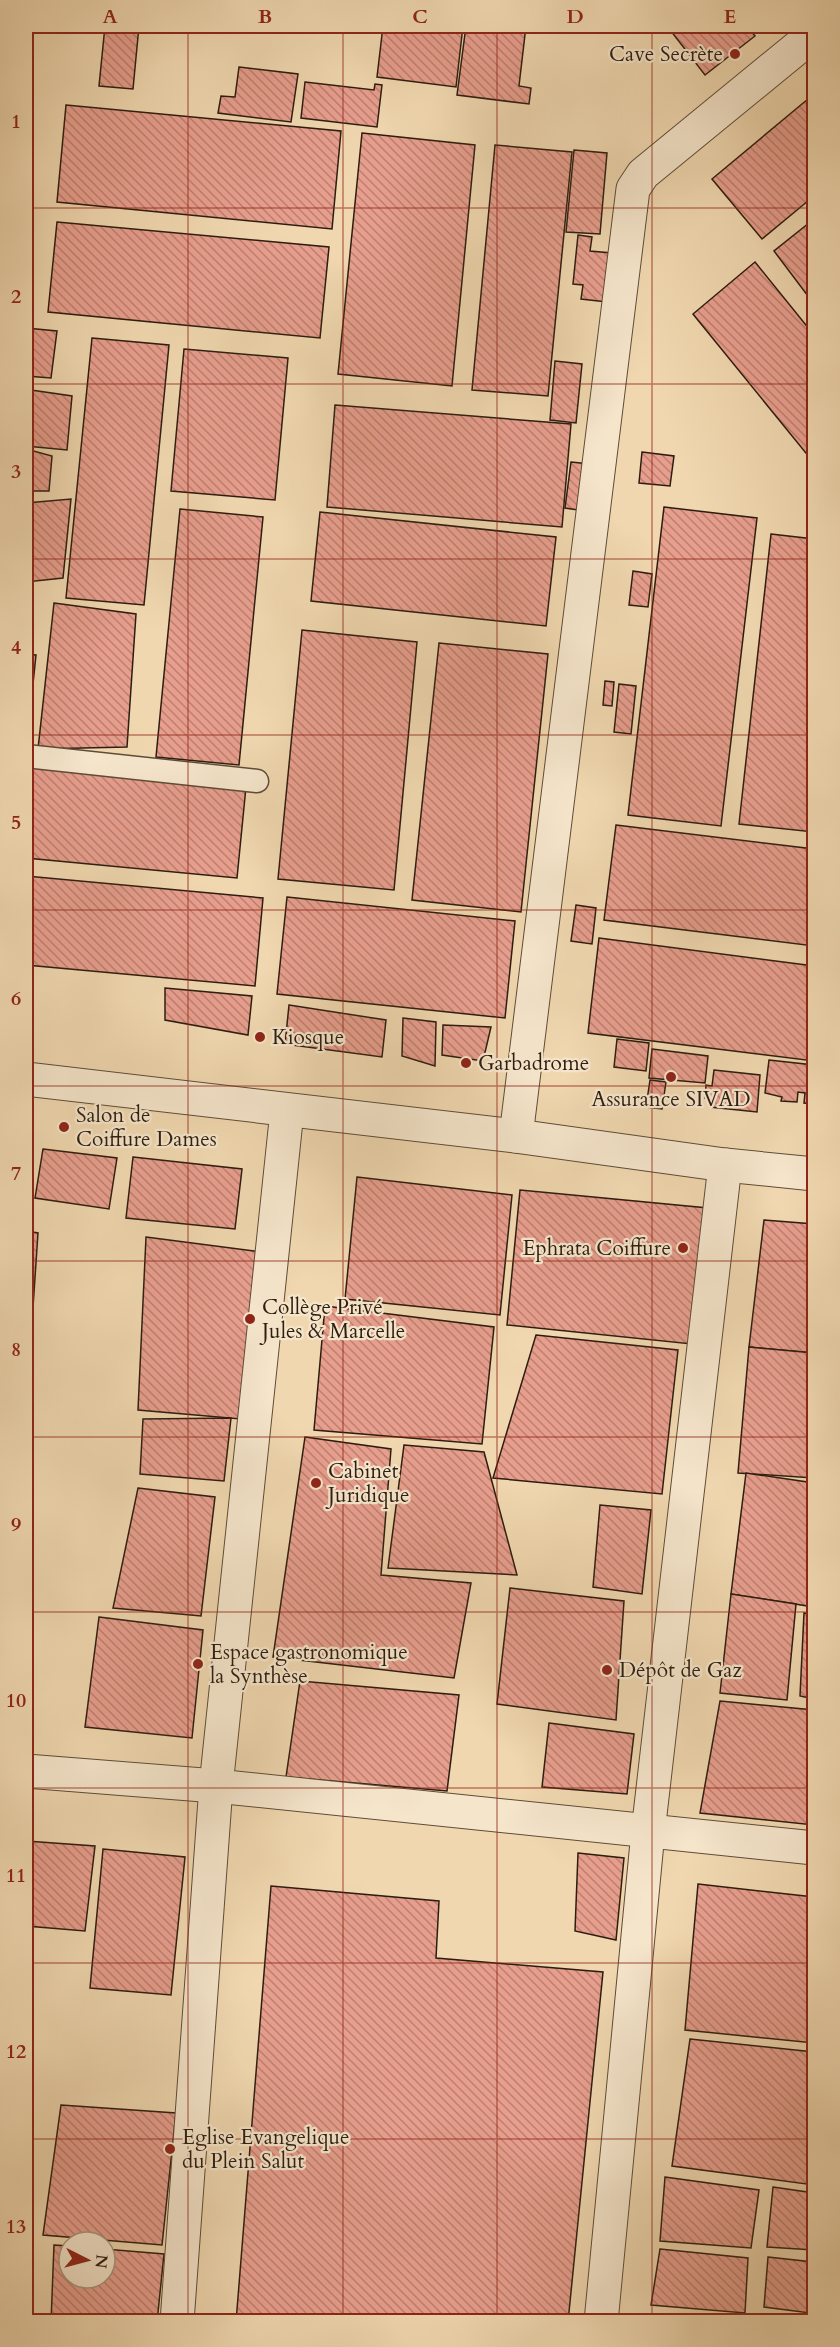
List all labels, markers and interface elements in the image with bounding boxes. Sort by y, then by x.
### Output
text: A [102,3,118,30]
text: B [258,3,272,30]
text: C [412,3,428,30]
text: D [566,3,584,30]
text: E [724,3,736,30]
place label: Cave Secrète [609,40,723,69]
marker: Cave Secrète [728,47,742,61]
text: 1 [11,108,21,135]
text: 2 [11,283,21,310]
text: 3 [11,458,21,485]
text: 4 [11,634,21,661]
text: 5 [11,809,21,836]
text: 6 [11,985,21,1012]
place label: Kiosque [272,1023,344,1052]
marker: Kiosque [253,1030,267,1044]
place label: Garbadrome [478,1049,589,1078]
marker: Garbadrome [459,1056,473,1070]
marker: Assurance SIVAD [664,1070,678,1084]
place label: Assurance SIVAD [591,1085,751,1114]
place label: Salon de Coiffure Dames [76,1101,217,1154]
marker: Salon de Coiffure Dames [57,1120,71,1134]
text: 7 [11,1160,21,1187]
place label: Ephrata Coiffure [523,1234,671,1263]
marker: Ephrata Coiffure [676,1241,690,1255]
place label: Collège Privé Jules & Marcelle [259,1293,405,1346]
marker: Collège Privé Jules & Marcelle [243,1312,257,1326]
text: 8 [11,1336,21,1363]
place label: Cabinet Juridique [325,1457,410,1510]
marker: Cabinet Juridique [309,1476,323,1490]
text: 9 [11,1511,21,1538]
place label: Espace gastronomique la Synthèse [210,1638,408,1691]
place label: Dépôt de Gaz [619,1656,742,1685]
marker: Espace gastronomique la Synthèse [191,1657,205,1671]
marker: Dépôt de Gaz [600,1663,614,1677]
text: 10 [6,1687,26,1714]
text: 11 [6,1862,26,1889]
text: 12 [6,2038,26,2065]
place label: Eglise Evangelique du Plein Salut [182,2123,350,2176]
marker: Eglise Evangelique du Plein Salut [163,2142,177,2156]
text: 13 [6,2213,26,2240]
north arrow [57,2230,117,2290]
text: N [89,2253,113,2270]

